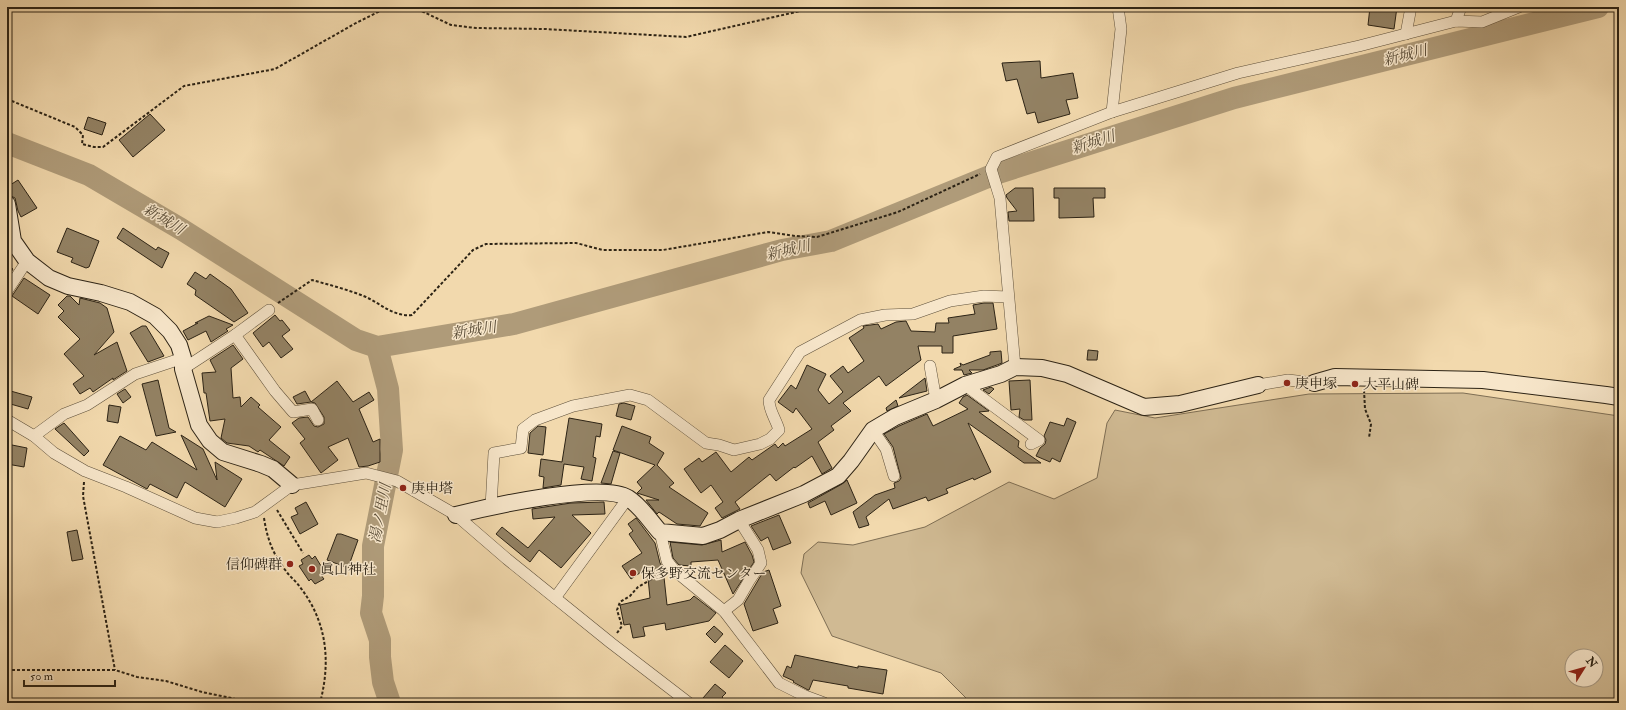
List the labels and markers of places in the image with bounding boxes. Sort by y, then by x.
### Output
place label: 庚申塚 [1295,375,1337,392]
place label: 大平山碑 [1363,376,1419,393]
marker: 庚申塚 [1282,378,1292,388]
marker: 大平山碑 [1350,379,1360,389]
place label: 庚申塔 [411,480,453,497]
marker: 庚申塔 [398,483,408,493]
place label: 信仰碑群 [226,556,282,573]
marker: 信仰碑群 [285,559,295,569]
place label: 眞山神社 [320,561,376,578]
marker: 眞山神社 [307,564,317,574]
place label: 保多野交流センター [641,565,766,582]
marker: 保多野交流センター [628,568,638,578]

